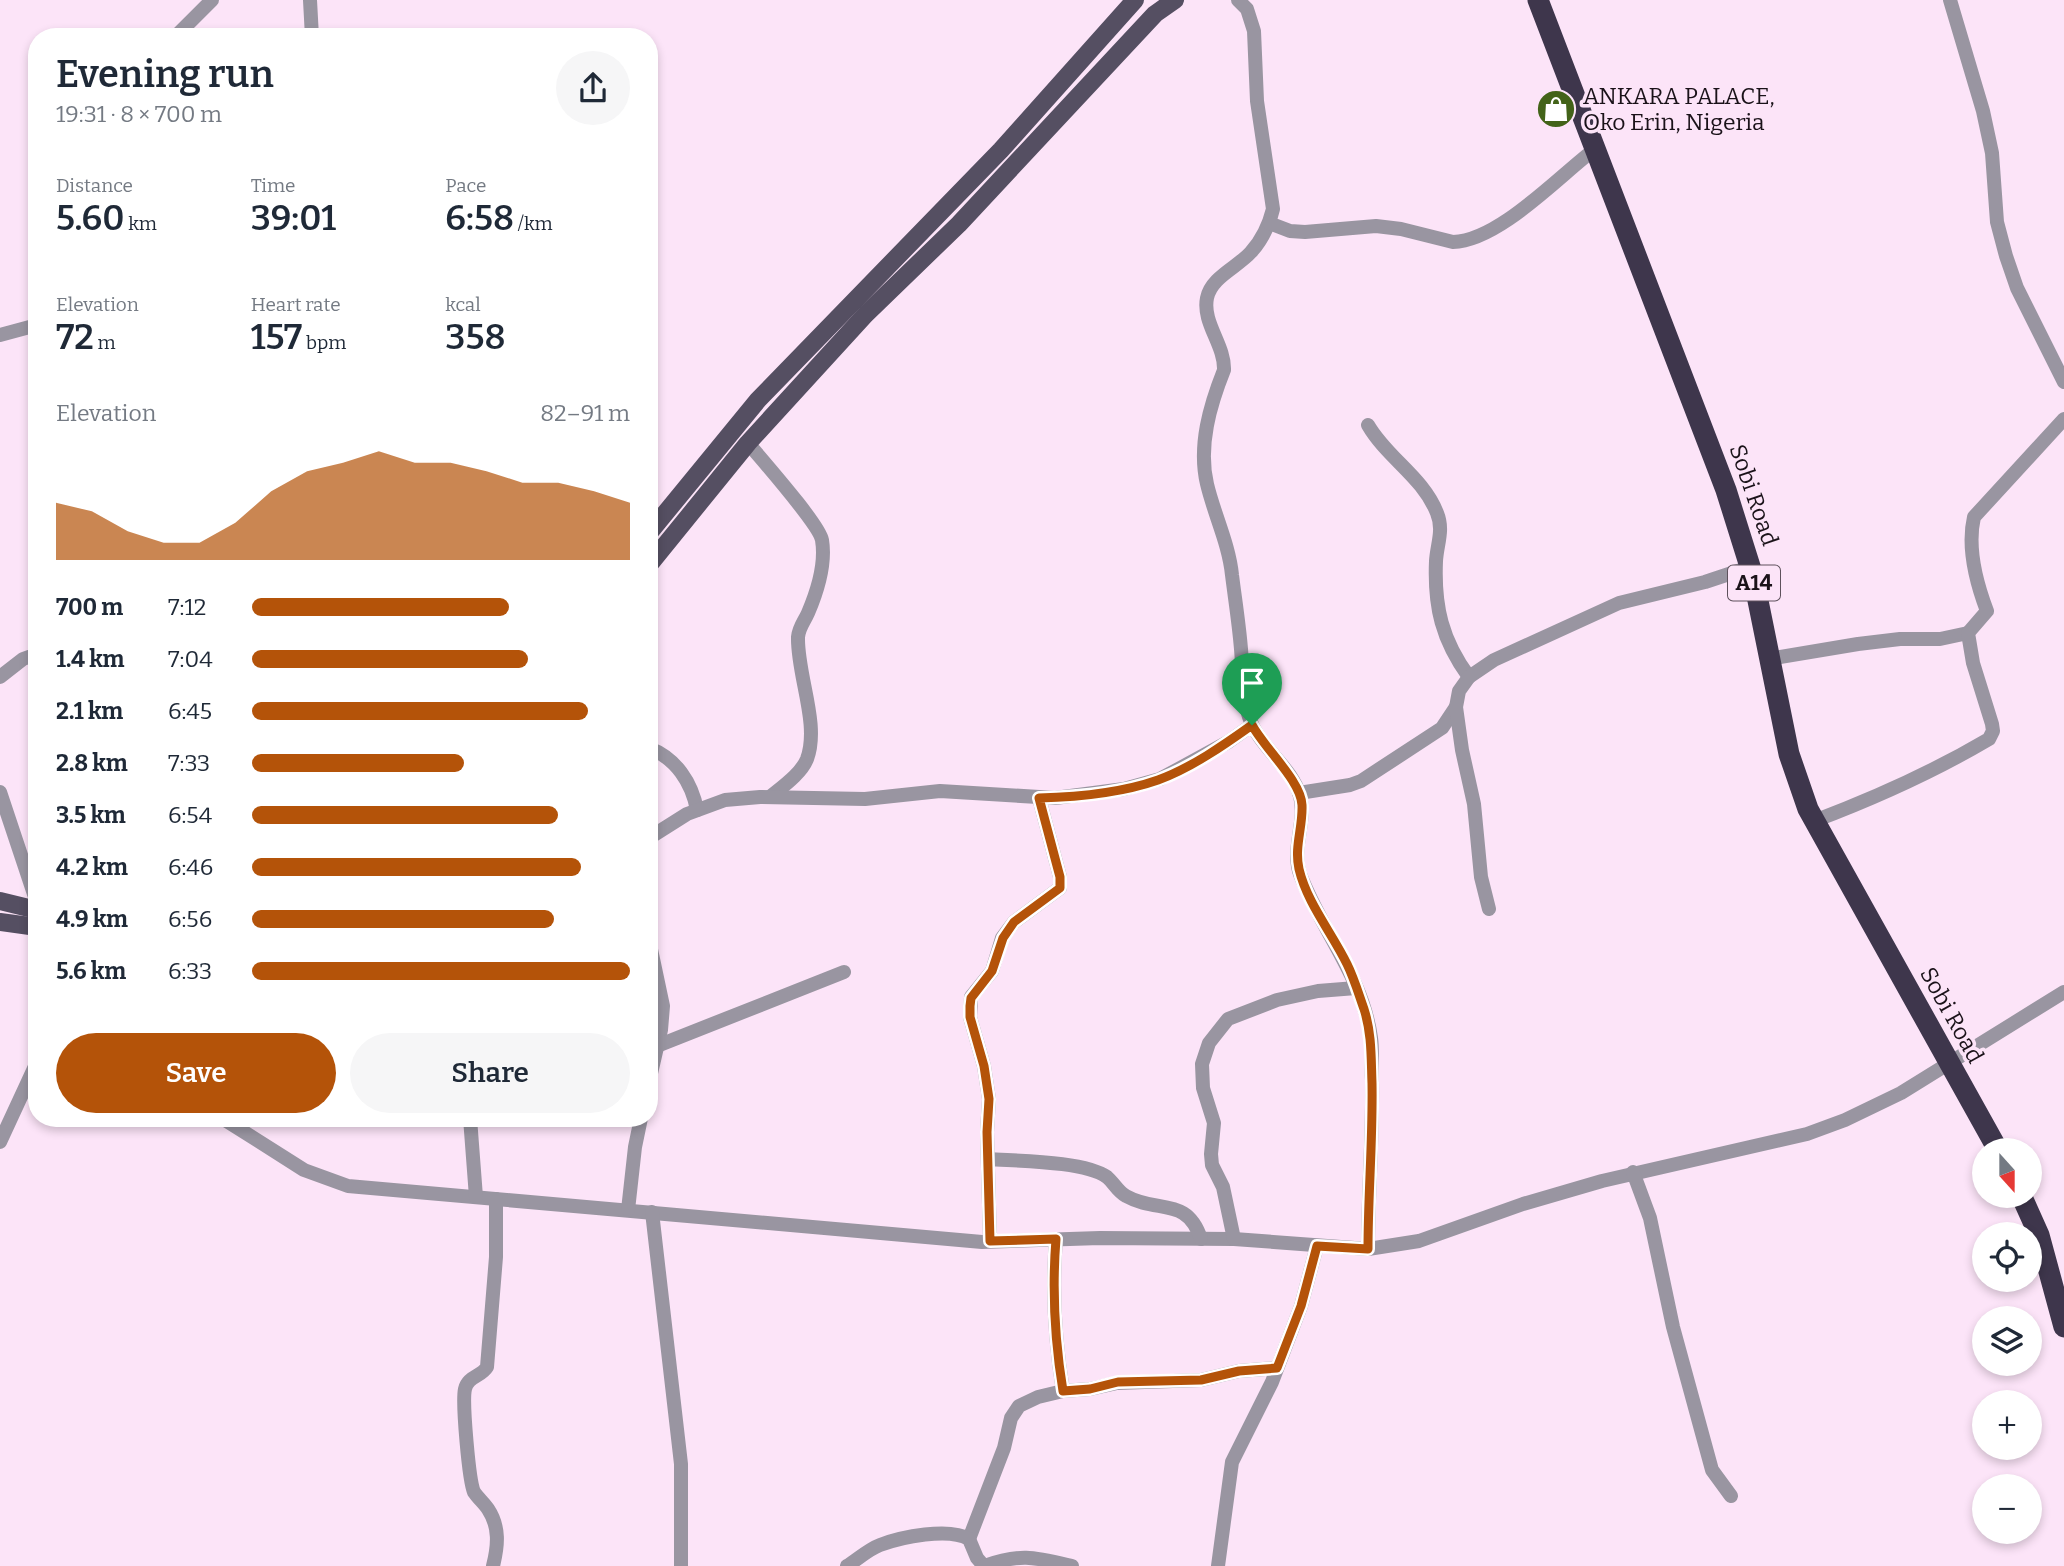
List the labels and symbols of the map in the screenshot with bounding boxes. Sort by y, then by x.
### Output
place label: ANKARA PALACE, Oko Erin, Nigeria [1583,82,1775,136]
shop icon: ANKARA PALACE, Oko Erin, Nigeria [1535,88,1577,130]
street label: Sobi Road [1724,441,1785,550]
road number: A14 [1728,566,1780,600]
pin [1222,653,1282,725]
street label: Sobi Road [1914,962,1990,1068]
north arrow [1972,1138,2042,1208]

